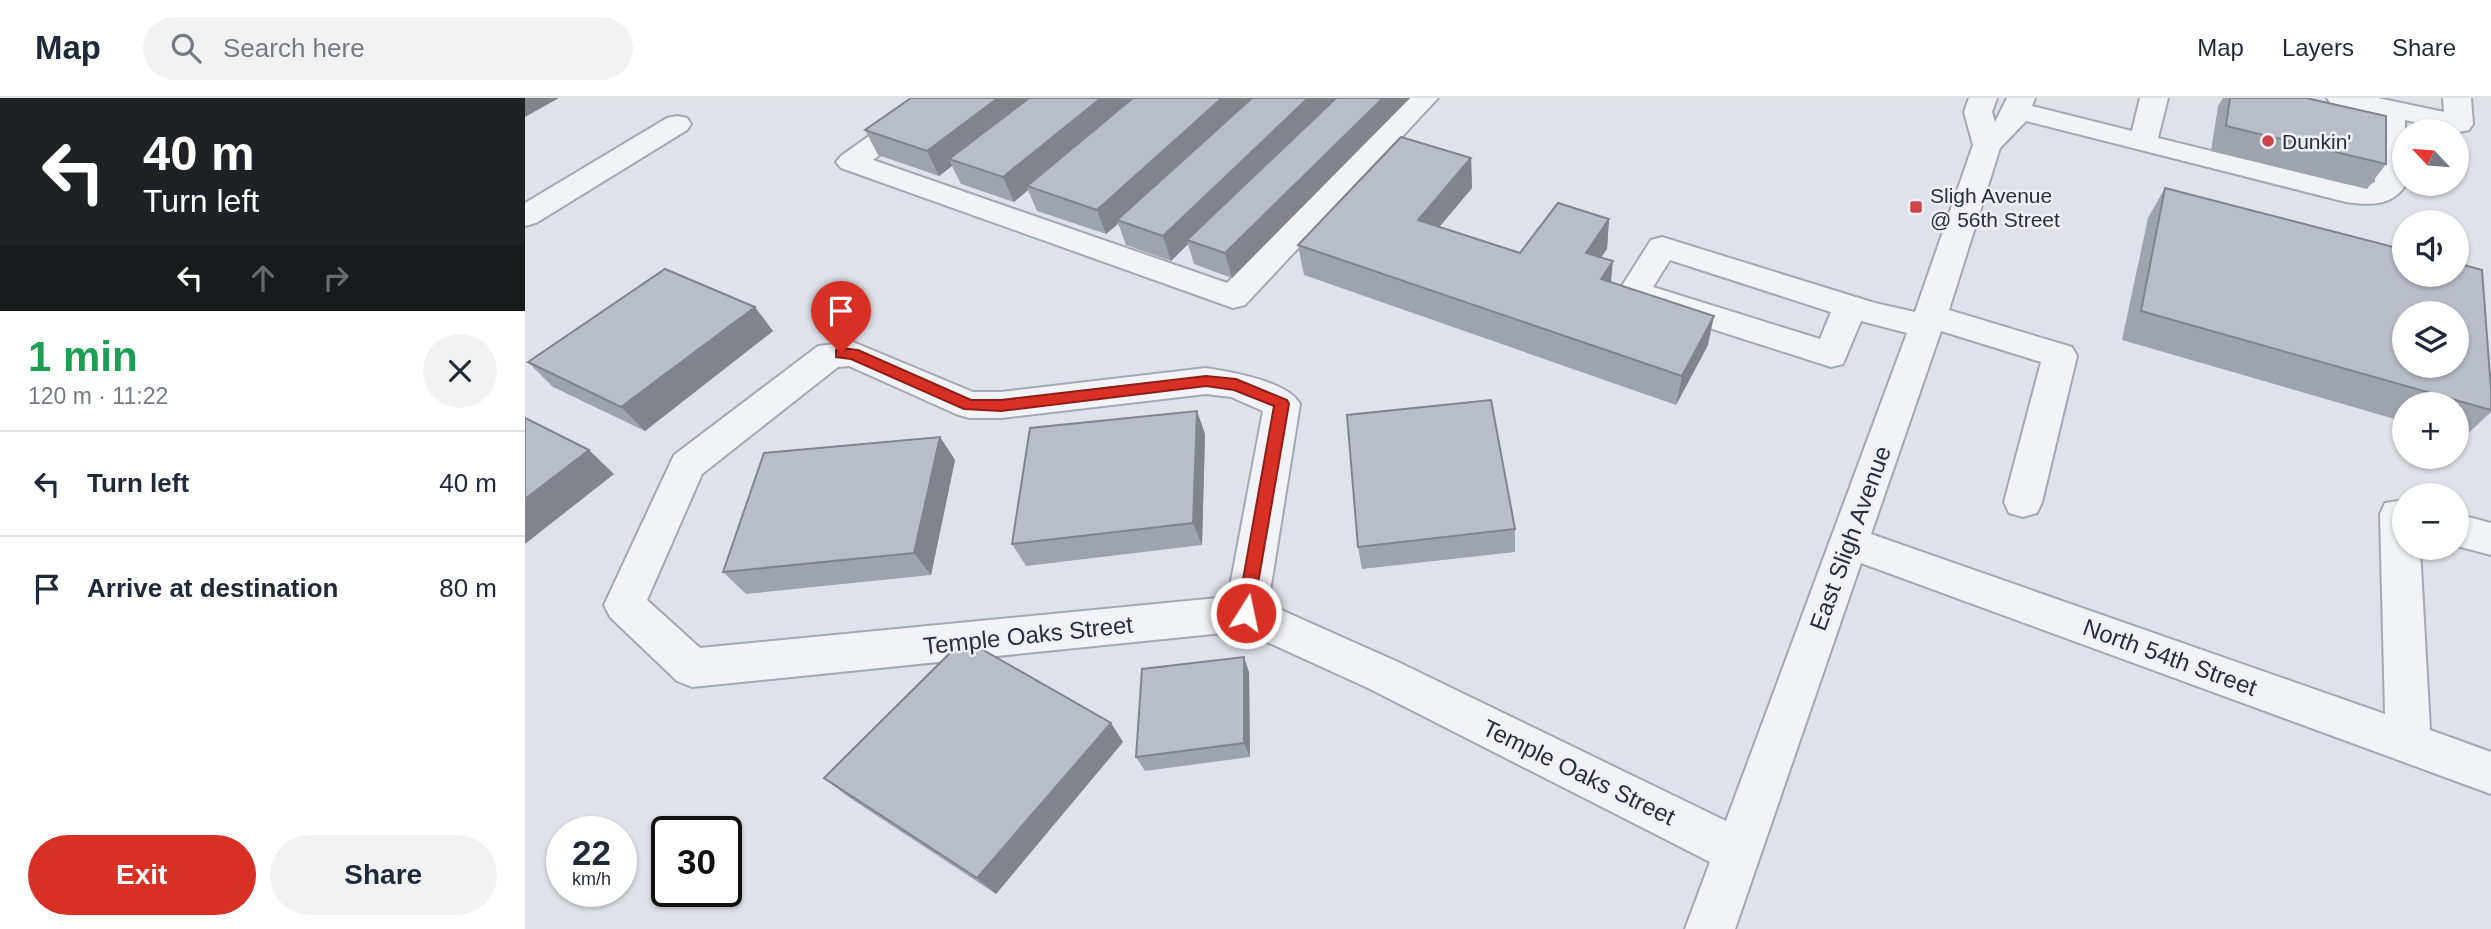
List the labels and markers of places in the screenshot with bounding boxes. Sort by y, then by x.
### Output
place label: Dunkin' [2282,130,2351,153]
marker: Dunkin' [2260,133,2276,149]
place label: Sligh Avenue @ 56th Street [1930,184,2060,231]
marker: Sligh Avenue @ 56th Street [1908,199,1924,215]
pin [811,281,871,353]

